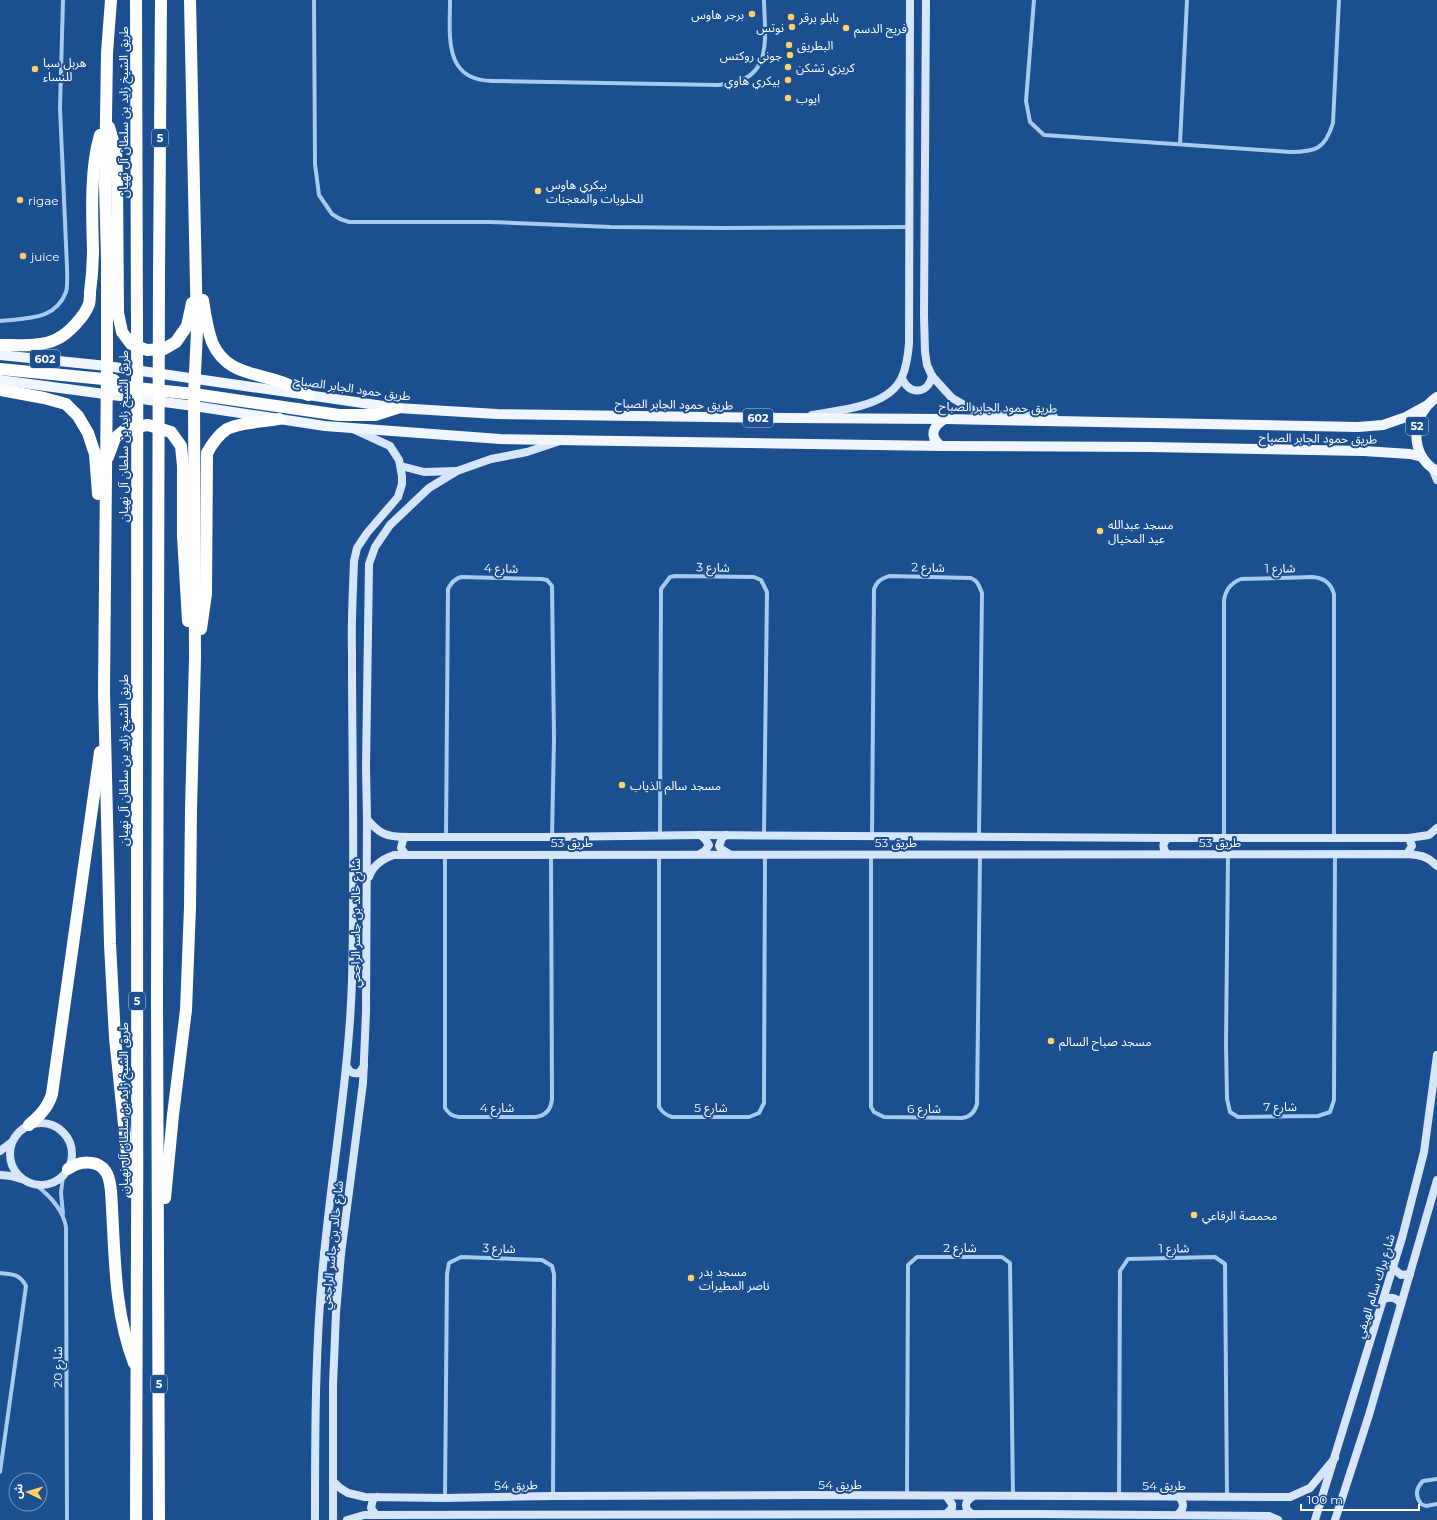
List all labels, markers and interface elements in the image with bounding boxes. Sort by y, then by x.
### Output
place label: برجر هاوس [691,7,744,22]
marker: برجر هاوس [747,9,757,19]
place label: بابلو برقر [798,10,839,25]
marker: بابلو برقر [786,12,796,22]
place label: نوتس [756,20,784,35]
place label: فريج الدسم [854,21,907,38]
marker: نوتس [787,22,797,32]
marker: فريج الدسم [841,23,851,33]
street label: طريق الشيخ زايد بن سلطان آل نهيان [116,26,133,198]
place label: البطريق [797,38,833,54]
marker: البطريق [784,40,794,50]
place label: جوني روكتس [720,48,782,65]
marker: جوني روكتس [785,50,795,60]
place label: هربل سبا للنساء [43,55,87,84]
place label: كريزي تشكن [796,60,856,77]
marker: كريزي تشكن [783,62,793,72]
marker: هربل سبا للنساء [30,64,40,74]
place label: بيكري هاوي [724,73,780,90]
marker: بيكري هاوي [783,75,793,85]
place label: ايوب [796,91,820,106]
marker: ايوب [783,93,793,103]
road number: 5 [152,129,168,147]
place label: بيكري هاوس للحلويات والمعجنات [546,177,643,206]
marker: بيكري هاوس للحلويات والمعجنات [533,186,543,196]
place label: rigae [28,193,59,208]
marker: rigae [15,195,25,205]
place label: juice [29,249,59,264]
marker: juice [18,251,28,261]
road number: 602 [30,350,60,368]
street label: طريق الشيخ زايد بن سلطان آل نهيان [116,350,133,522]
street label: طريق حمود الجابر الصباح [292,372,412,406]
street label: طريق حمود الجابر الصباح [615,395,733,415]
street label: طريق حمود الجابر الصباح [939,398,1057,418]
road number: 602 [743,409,773,427]
road number: 52 [1406,417,1428,435]
street label: طريق حمود الجابر الصباح [1259,429,1377,449]
place label: مسجد عبدالله عيد المخيال [1108,517,1174,546]
marker: مسجد عبدالله عيد المخيال [1095,526,1105,536]
street label: شارع 3 [696,559,730,577]
street label: شارع 2 [911,559,945,577]
street label: شارع 4 [484,560,518,578]
street label: شارع 1 [1264,560,1296,578]
street label: طريق الشيخ زايد بن سلطان آل نهيان [116,674,133,846]
place label: مسجد سالم الذياب [630,778,721,795]
marker: مسجد سالم الذياب [617,780,627,790]
street label: طريق 53 [551,835,593,851]
street label: طريق 53 [875,835,917,851]
street label: طريق 53 [1199,835,1241,851]
street label: شارع خالد بن جاسر الراجحي [348,858,365,988]
road number: 5 [129,992,145,1010]
street label: طريق الشيخ زايد بن سلطان آل نهيان [116,1022,133,1194]
place label: مسجد صباح السالم [1059,1034,1151,1051]
marker: مسجد صباح السالم [1046,1036,1056,1046]
street label: شارع 7 [1263,1099,1297,1116]
street label: شارع 4 [480,1100,514,1117]
street label: شارع 5 [694,1100,728,1117]
street label: شارع 6 [907,1101,941,1118]
street label: شارع خالد بن جاسر الراجحي [318,1180,349,1311]
place label: محمصة الرفاعي [1202,1208,1277,1225]
marker: محمصة الرفاعي [1189,1210,1199,1220]
street label: شارع براك سالم الهيفي [1352,1232,1401,1341]
street label: شارع 3 [482,1240,516,1258]
street label: شارع 2 [943,1240,977,1257]
street label: شارع 1 [1158,1240,1190,1258]
place label: مسجد بدر ناصر المطيرات [698,1264,770,1293]
marker: مسجد بدر ناصر المطيرات [686,1273,696,1283]
street label: شارع 20 [50,1346,67,1388]
road number: 5 [151,1375,167,1393]
north arrow [8,1472,48,1512]
street label: طريق 54 [494,1477,538,1494]
street label: طريق 54 [818,1477,862,1493]
street label: طريق 54 [1142,1478,1186,1494]
text: ش [10,1483,26,1499]
scale bar [1301,1486,1419,1512]
text: 100 m [1307,1492,1343,1507]

